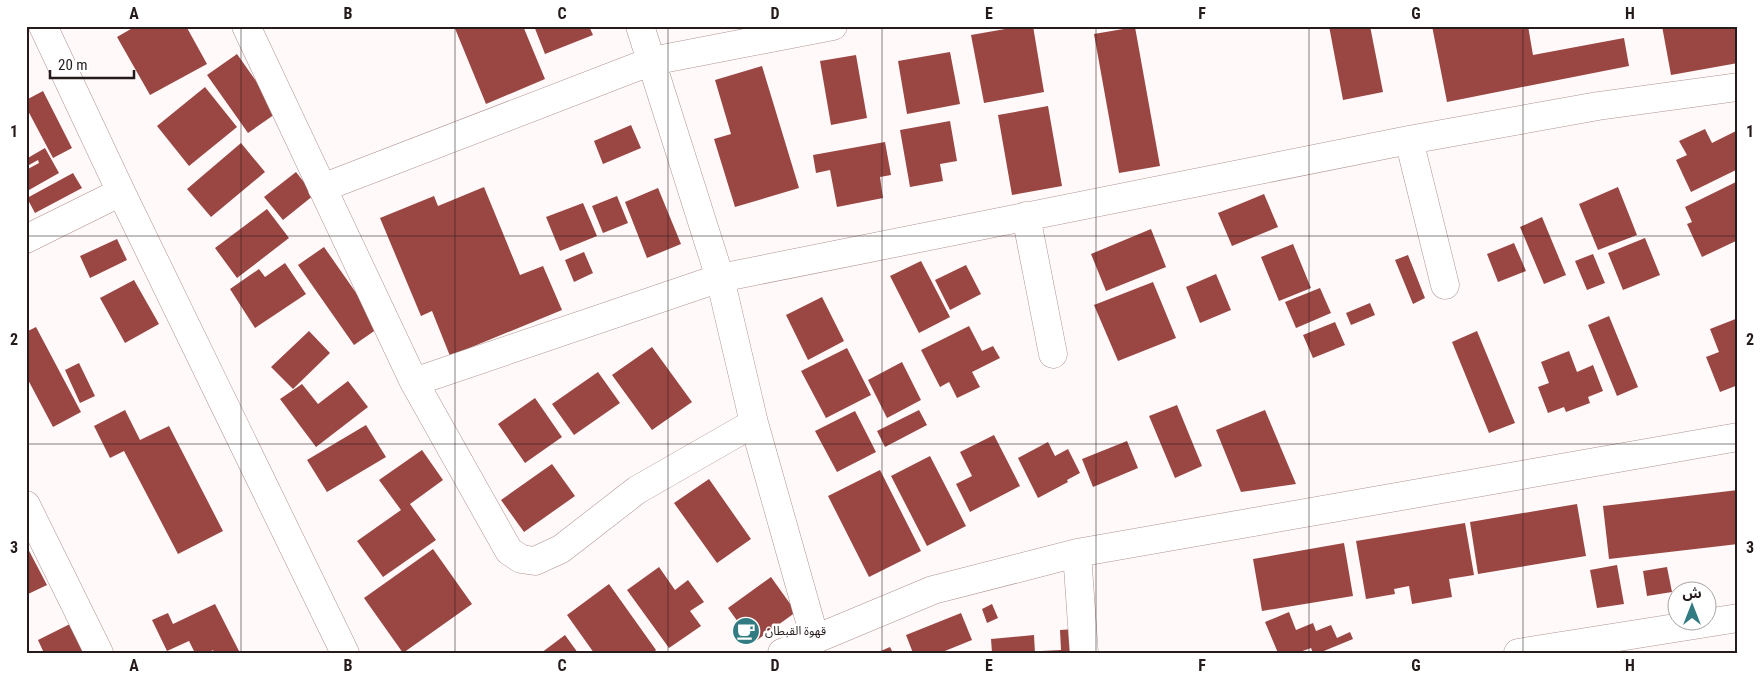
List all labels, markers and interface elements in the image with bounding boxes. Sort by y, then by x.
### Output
text: A [129,4,139,23]
text: B [344,4,353,23]
text: C [557,4,567,23]
text: D [770,4,780,23]
text: E [985,4,993,23]
text: F [1198,4,1206,23]
text: G [1411,4,1421,23]
text: H [1625,4,1635,23]
scale bar [50,48,134,80]
text: 20 m [58,56,88,74]
text: 1 [10,122,18,141]
text: 1 [1746,122,1754,141]
text: 2 [10,330,18,349]
text: 2 [1746,330,1754,349]
text: 3 [10,538,18,557]
text: 3 [1746,538,1754,557]
north arrow [1666,582,1716,632]
text: ش [1682,585,1702,601]
cafe icon: قهوة القبطان [731,616,761,646]
place label: قهوة القبطان [765,624,826,638]
text: A [129,656,139,675]
text: B [344,656,353,675]
text: C [557,656,567,675]
text: D [770,656,780,675]
text: E [985,656,993,675]
text: F [1198,656,1206,675]
text: G [1411,656,1421,675]
text: H [1625,656,1635,675]

